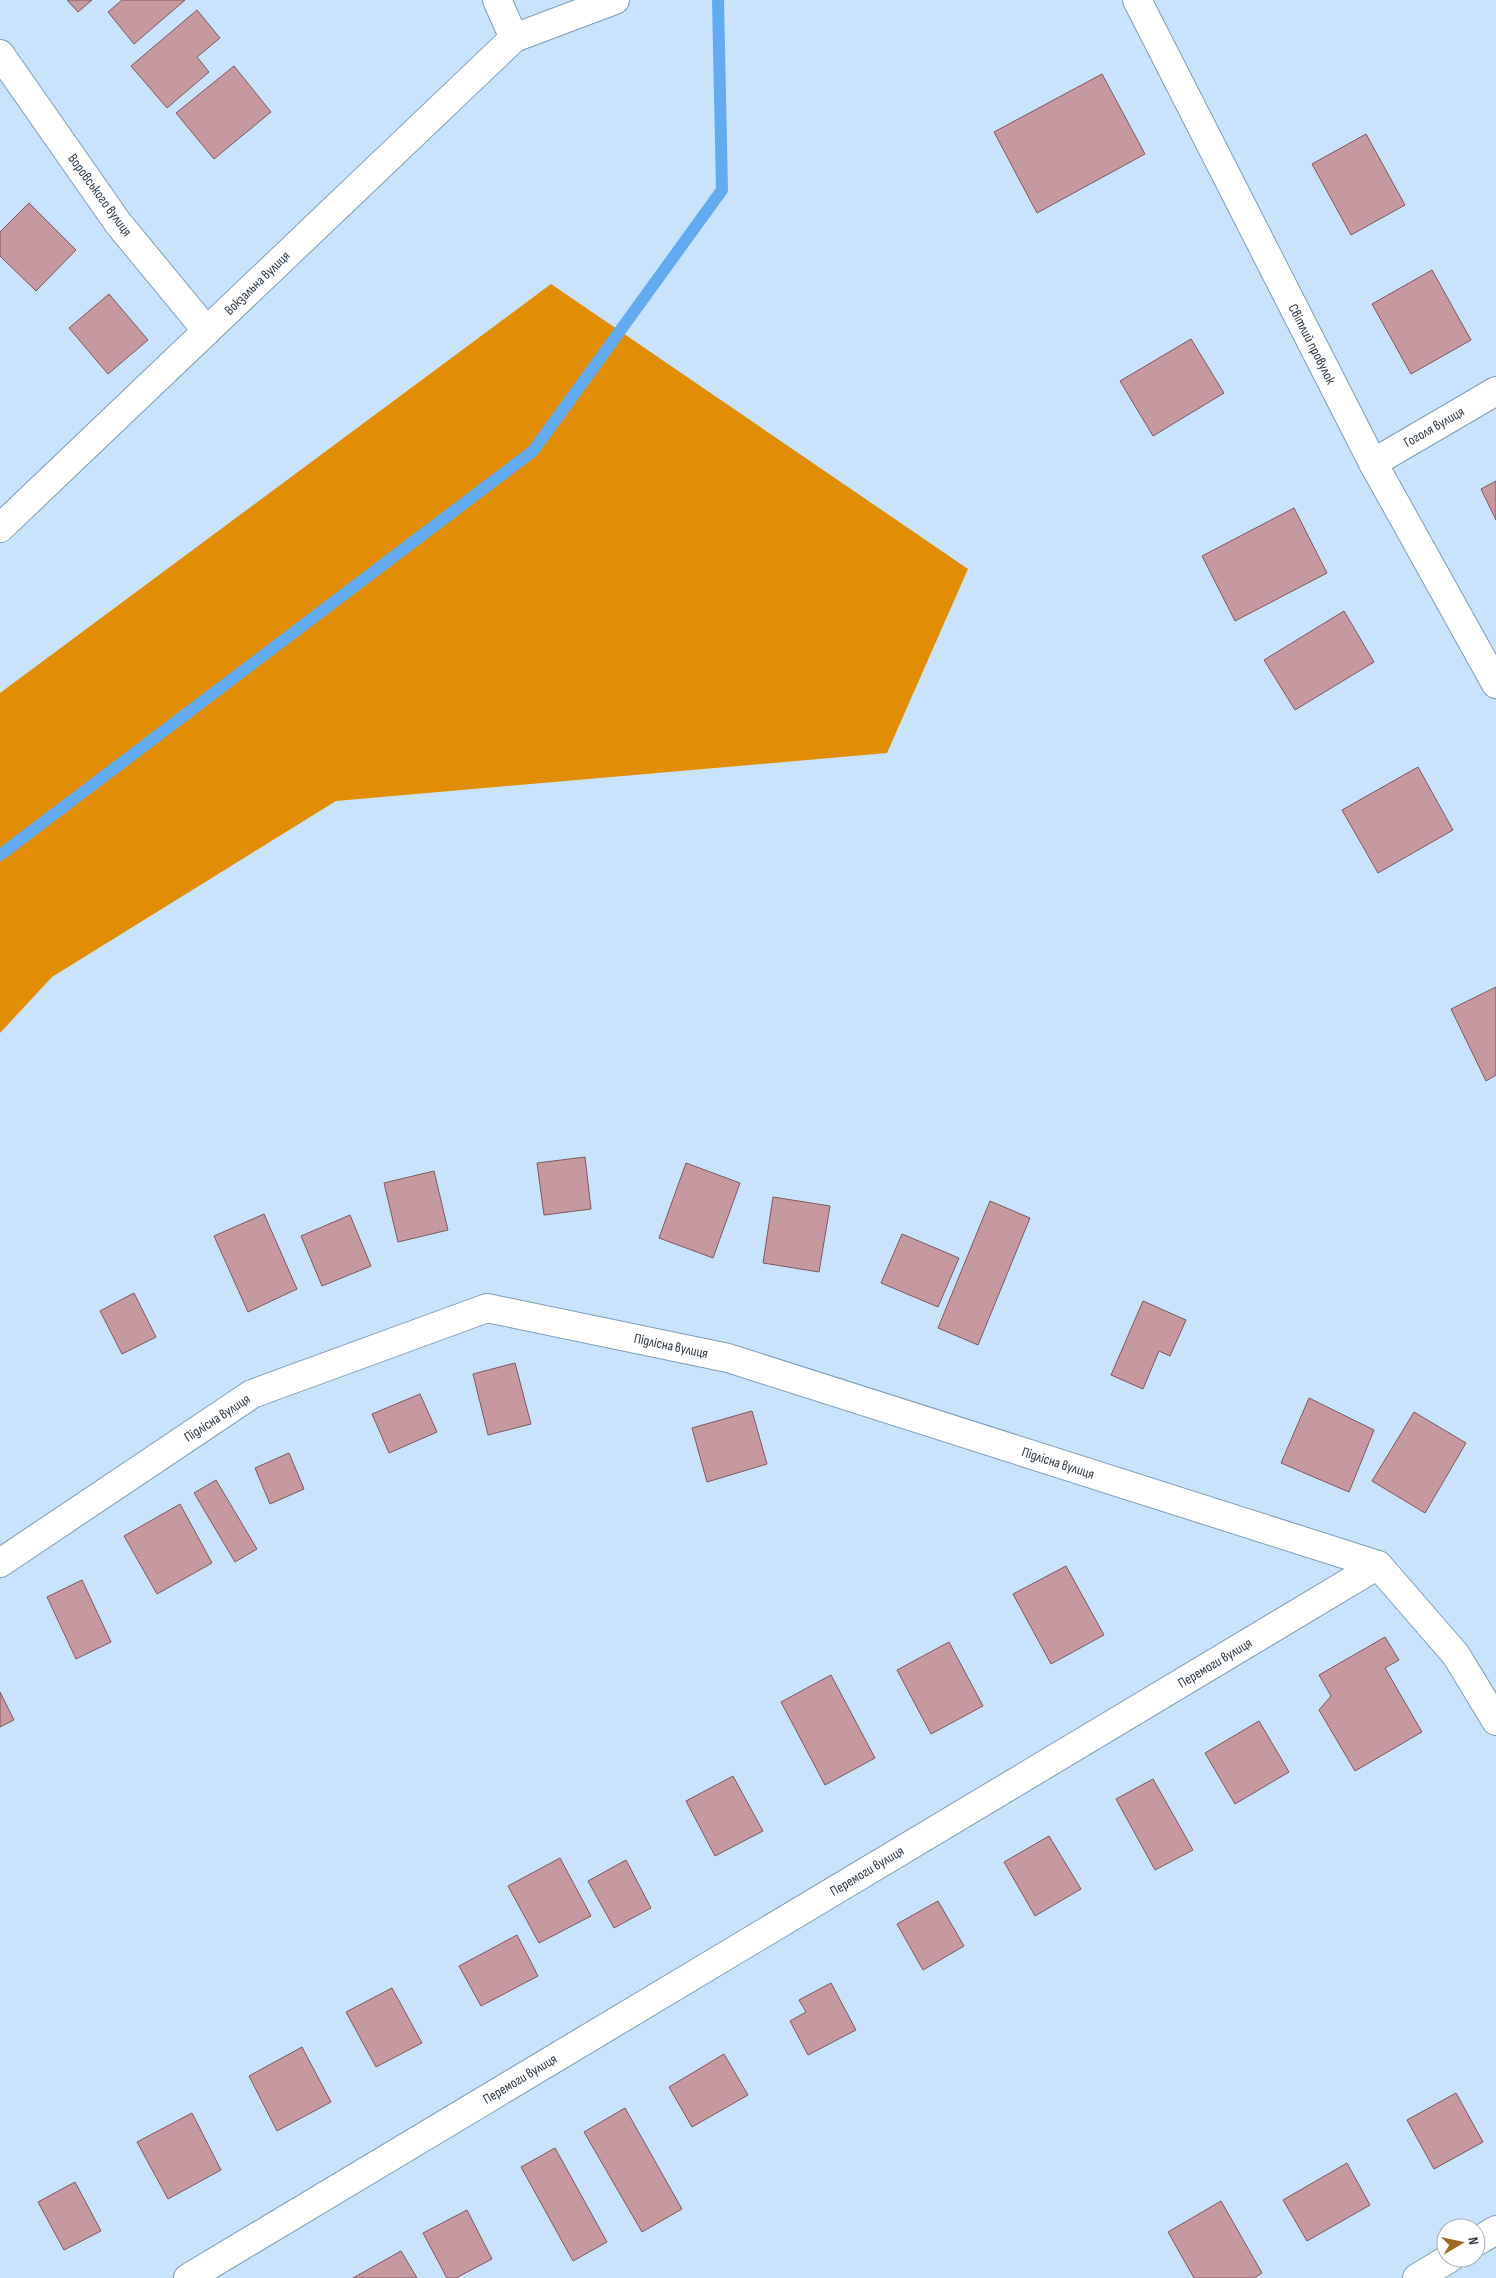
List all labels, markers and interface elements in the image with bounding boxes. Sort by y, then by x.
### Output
street label: Воровського вулиця [64,150,136,240]
street label: Вокзальна вулиця [221,247,293,319]
street label: Світлий провулок [1285,301,1340,388]
street label: Гоголя вулиця [1401,403,1467,451]
street label: Підлісна вулиця [632,1330,710,1362]
street label: Підлісна вулиця [181,1390,253,1446]
street label: Підлісна вулиця [1020,1443,1096,1483]
street label: Перемоги вулиця [1175,1634,1255,1692]
street label: Перемоги вулиця [827,1842,907,1900]
street label: Перемоги вулиця [480,2050,560,2108]
north arrow [1436,2218,1486,2268]
text: N [1464,2236,1482,2246]

